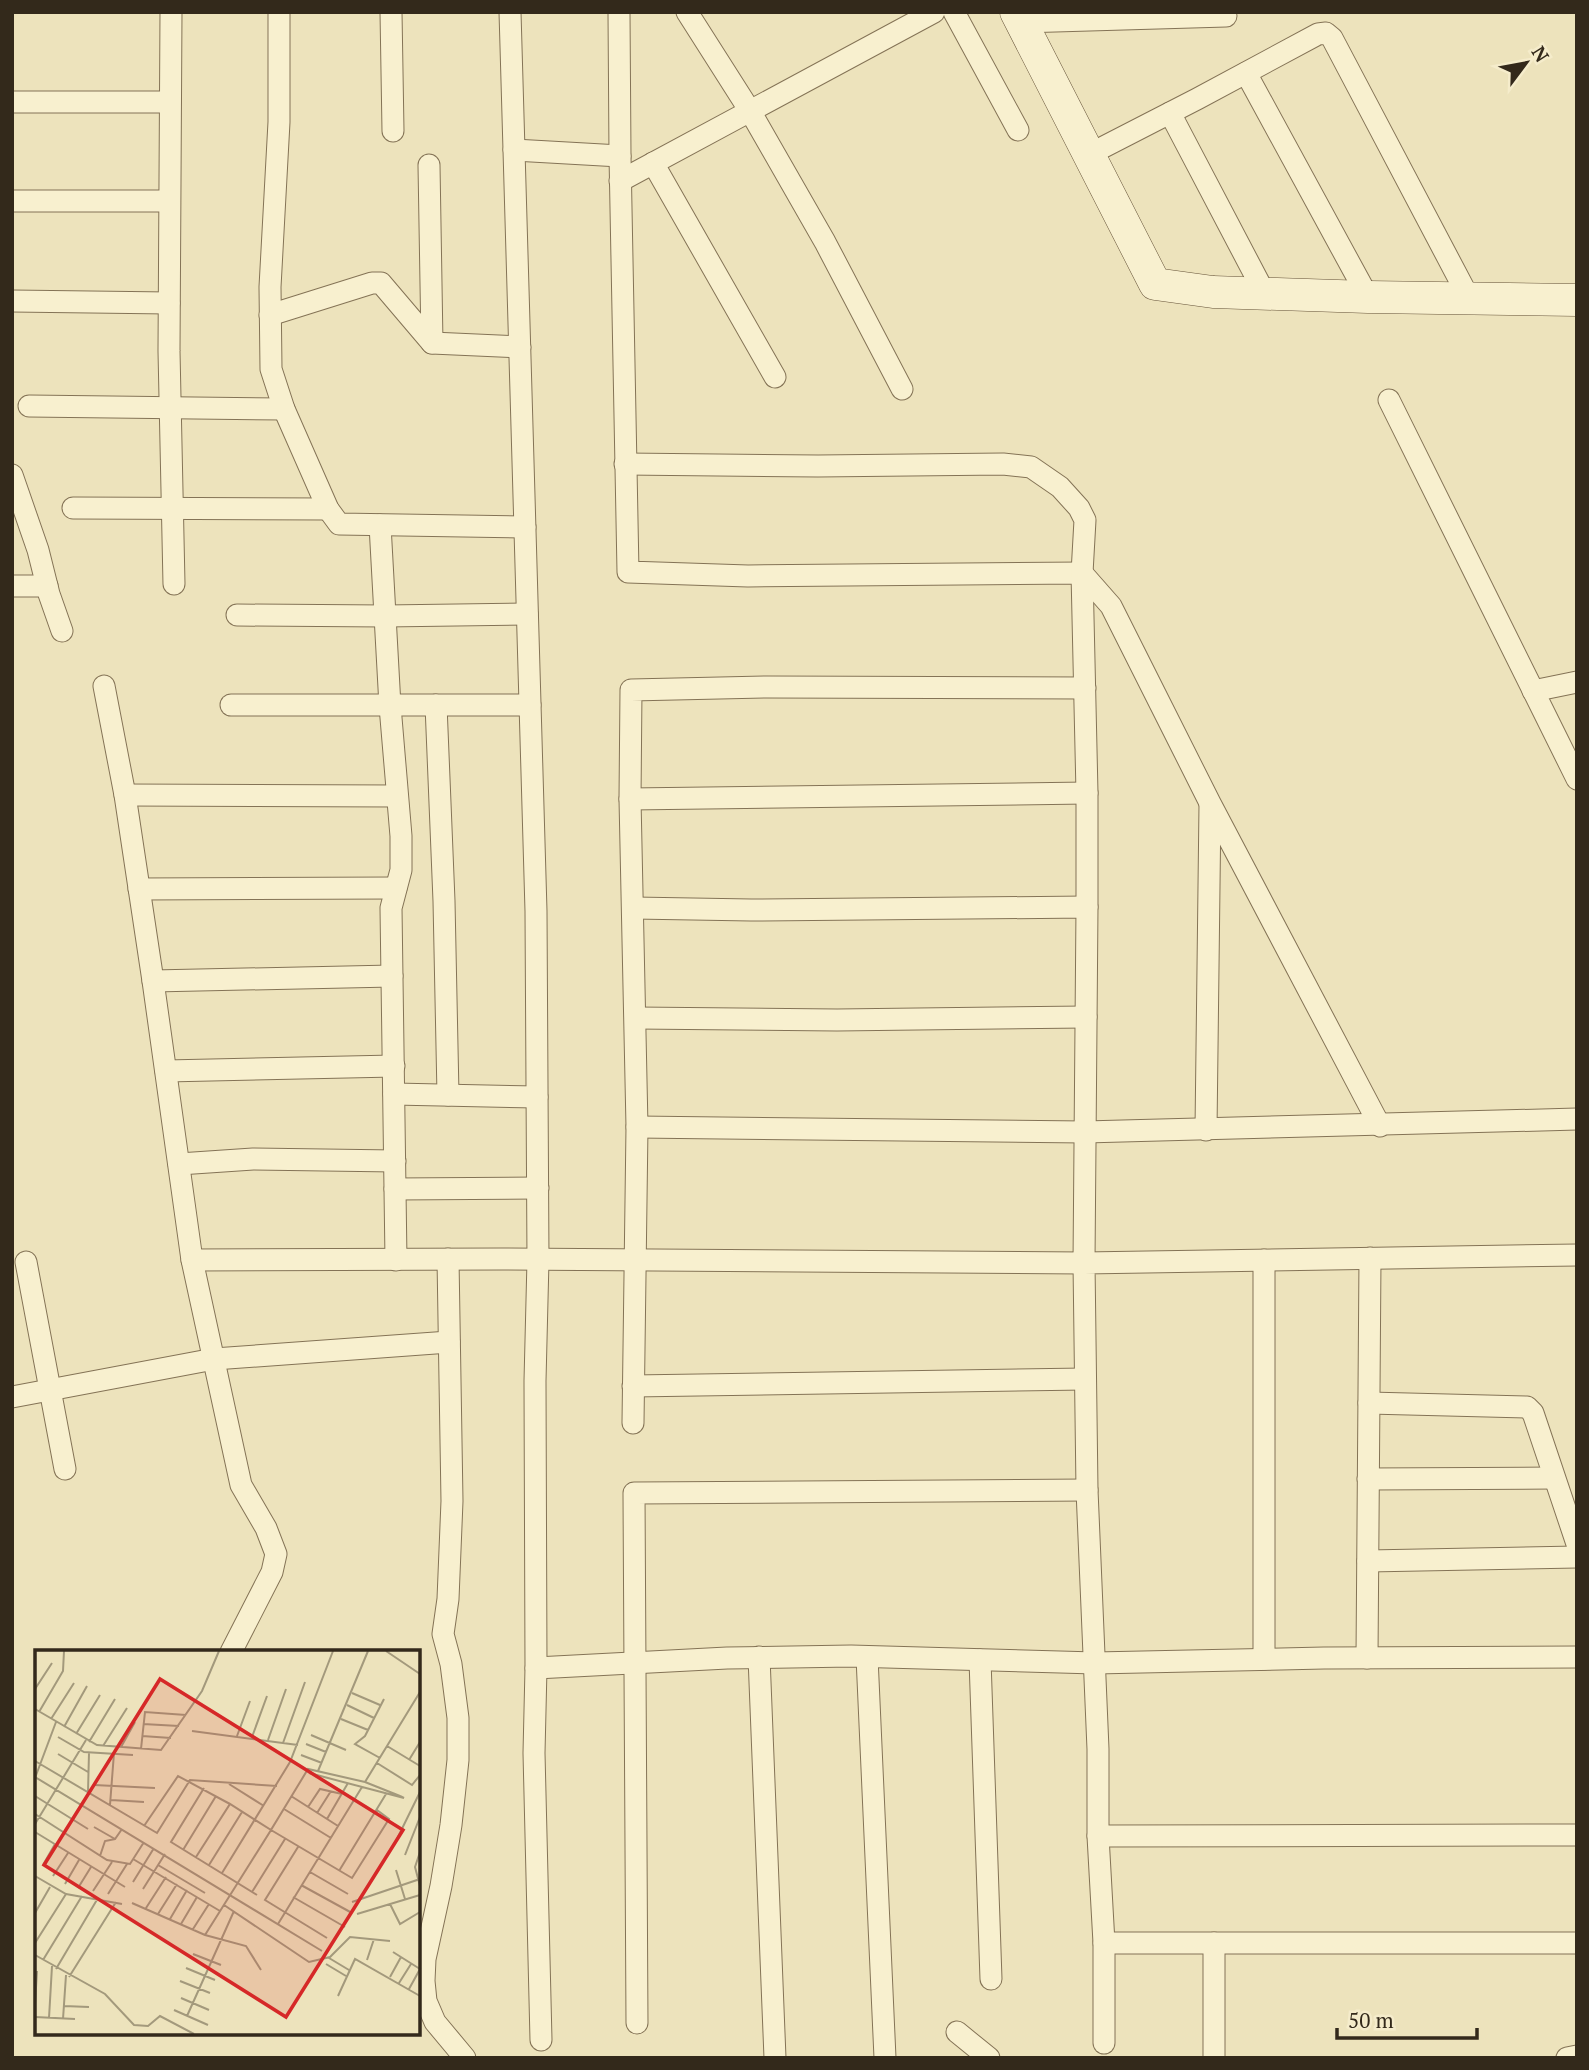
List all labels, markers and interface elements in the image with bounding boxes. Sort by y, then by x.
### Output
north arrow [1491,28,1561,98]
text: N [1526,41,1556,67]
inset map [35,1650,420,2035]
scale bar [1337,1996,1477,2040]
text: 50 m [1348,2006,1394,2034]

